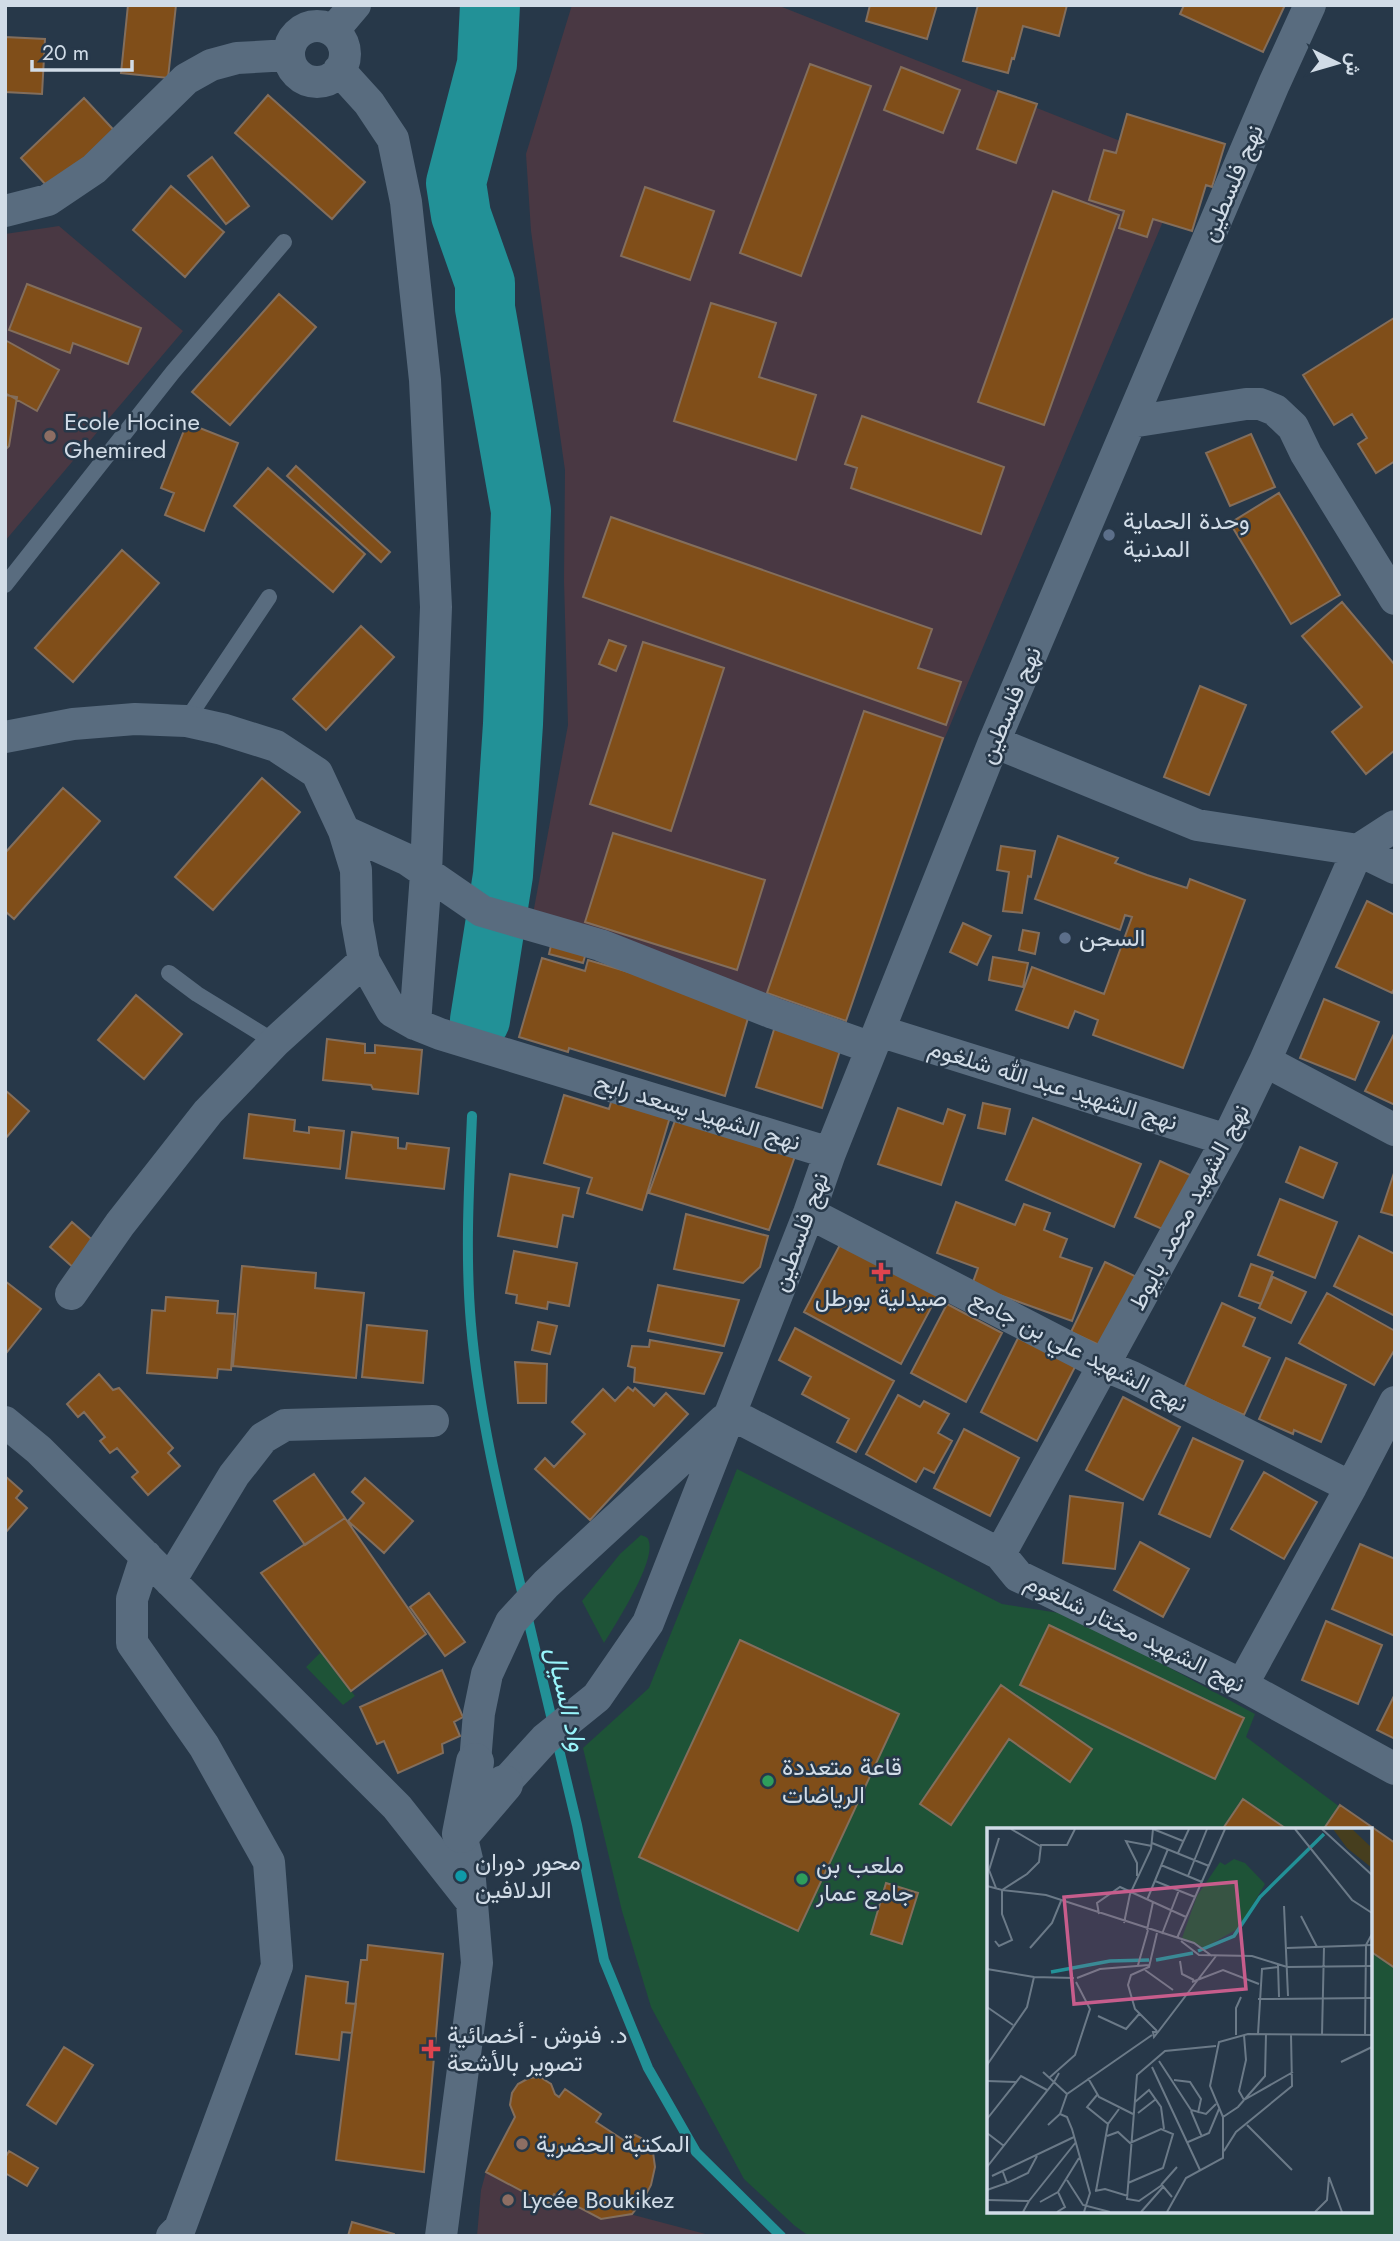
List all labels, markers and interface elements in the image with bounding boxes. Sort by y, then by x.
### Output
scale bar [32,28,131,72]
north arrow [1302,28,1372,98]
text: 20 m [42,38,89,68]
text: ش [1339,52,1368,77]
street label: نهج فلسطين [1191,119,1272,247]
place label: Ecole Hocine Ghemired [64,404,200,467]
marker: Ecole Hocine Ghemired [42,428,58,444]
place label: وحدة الحماية المدنية [1123,503,1250,566]
marker: وحدة الحماية المدنية [1101,527,1117,543]
street label: نهج فلسطين [969,641,1050,769]
place label: السجن [1079,920,1145,955]
marker: السجن [1057,930,1073,946]
street label: نهج الشهيد عبد الله شلغوم [924,1030,1182,1139]
street label: نهج الشهيد يسعد رابح [591,1064,805,1159]
street label: نهج الشهيد محمد بايوط [1119,1097,1258,1316]
street label: نهج فلسطين [762,1167,837,1296]
marker: صيدلية بورطل [873,1264,889,1280]
place label: صيدلية بورطل [815,1280,947,1315]
street label: نهج الشهيد علي بن جامع [963,1280,1194,1422]
street label: نهج الشهيد مختار شلغوم [1019,1564,1251,1701]
water label: واد السيال [537,1643,598,1755]
place label: قاعة متعددة الرياضات [782,1749,902,1812]
marker: قاعة متعددة الرياضات [760,1773,776,1789]
inset map [987,1828,1372,2213]
place label: محور دوران الدلافين [475,1844,581,1907]
place label: ملعب بن جامع عمار [815,1847,914,1910]
marker: محور دوران الدلافين [453,1868,469,1884]
marker: ملعب بن جامع عمار [794,1871,810,1887]
place label: د. فنوش - أخصائية تصوير بالأشعة [447,2017,628,2080]
marker: د. فنوش - أخصائية تصوير بالأشعة [421,2039,441,2059]
place label: المكتبة الحضرية [536,2126,690,2161]
marker: المكتبة الحضرية [514,2136,530,2152]
place label: Lycée Boukikez [522,2182,674,2217]
marker: Lycée Boukikez [500,2192,516,2208]

